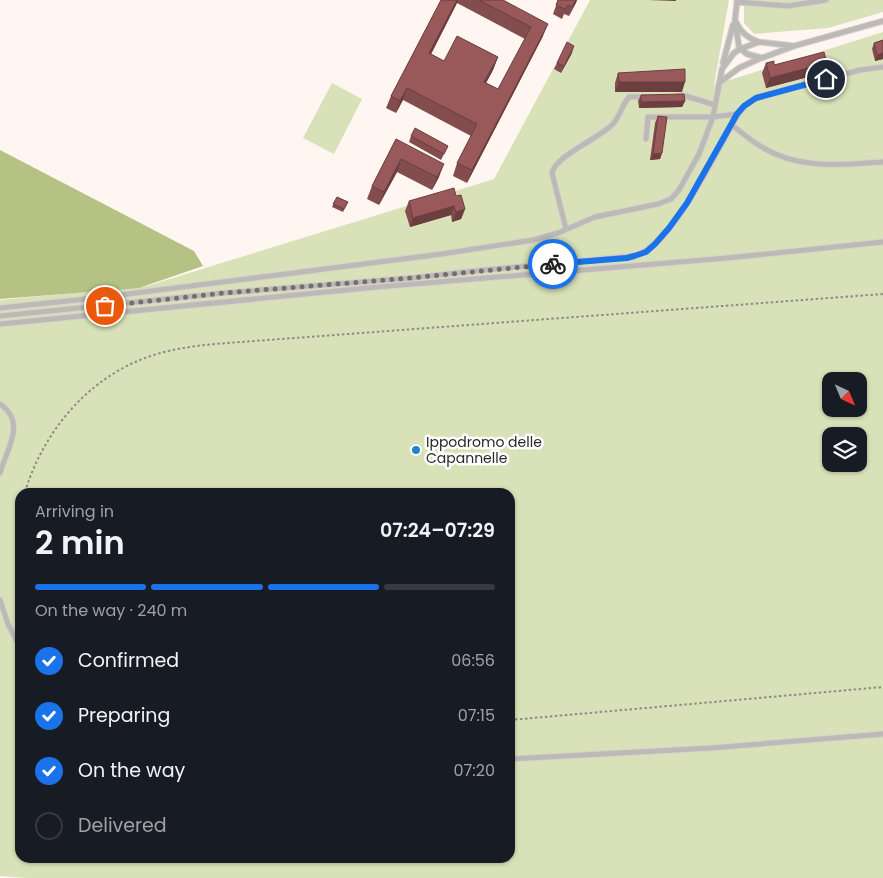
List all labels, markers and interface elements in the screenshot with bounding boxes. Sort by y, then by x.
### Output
pin [805,58,847,100]
icon: home [812,65,840,93]
courier [528,239,578,289]
icon: bike [539,250,567,278]
pin [84,285,126,327]
icon: bag [91,292,119,320]
north arrow [822,372,868,418]
map controls [822,372,867,472]
button: layers [822,427,867,472]
place label: Ippodromo delle Capannelle [426,432,542,468]
marker: Ippodromo delle Capannelle [410,444,422,456]
text: Arriving in [35,500,114,523]
text: 07:24–07:29 [380,517,495,544]
text: 2 min [35,520,125,565]
text: On the way · 240 m [35,599,187,622]
icon: check [35,647,63,675]
text: Confirmed [78,647,179,674]
text: 06:56 [451,649,495,672]
icon: check [35,702,63,730]
text: Preparing [78,702,170,729]
text: 07:15 [458,704,495,727]
icon: check [35,757,63,785]
text: On the way [78,757,185,784]
text: 07:20 [454,759,495,782]
text: Delivered [78,812,167,839]

